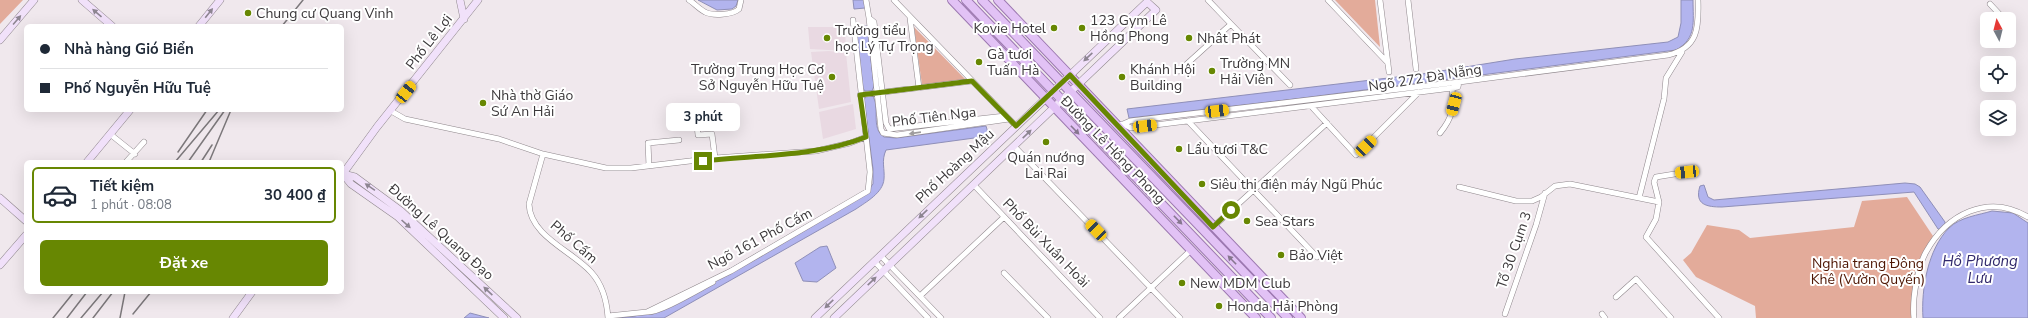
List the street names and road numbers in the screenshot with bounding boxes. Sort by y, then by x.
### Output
street label: Phố Lê Lợi [401,10,457,74]
street label: Ngõ 272 Đà Nẵng [1367,60,1483,96]
street label: Đường Lê Hồng Phong [1056,91,1170,208]
street label: Phố Tiên Nga [891,102,977,132]
street label: Phố Hoàng Mậu [912,125,998,207]
street label: Đường Lê Quang Đạo [383,179,498,285]
street label: Phố Bùi Xuân Hoài [998,194,1094,292]
street label: Ngõ 161 Phố Cấm [705,203,815,275]
street label: Tổ 30 Cụm 3 [1492,209,1536,291]
street label: Phố Cấm [546,216,602,268]

